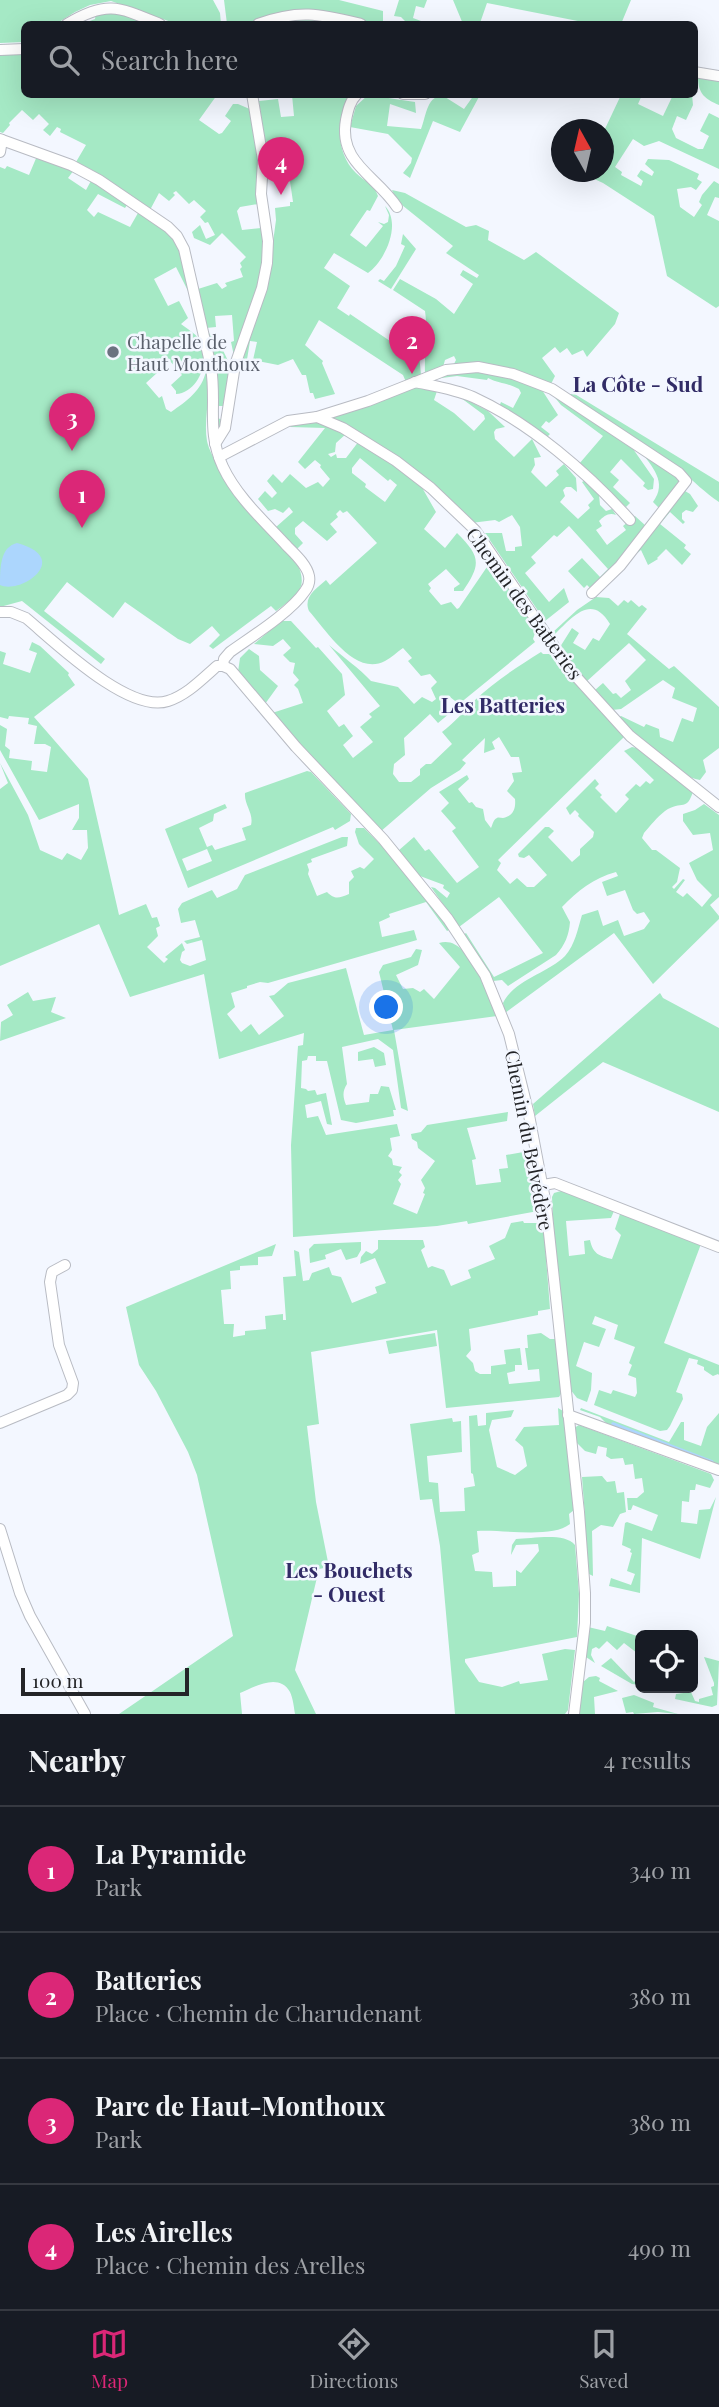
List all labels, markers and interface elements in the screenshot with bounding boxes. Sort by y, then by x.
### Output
search box [21,21,698,98]
icon: search [45,41,83,79]
text: Search here [101,42,238,77]
north arrow [551,119,614,182]
pin: 4 [258,137,304,195]
pin: 2 [389,316,435,374]
place label: Chapelle de Haut Monthoux [127,328,260,376]
marker: Chapelle de Haut Monthoux [105,344,121,360]
district label: La Côte - Sud [573,369,704,397]
pin: 3 [49,393,95,451]
pin: 1 [59,470,105,528]
street label: Chemin des Batteries [461,522,589,684]
district label: Les Batteries [441,690,565,718]
your location [369,990,403,1024]
street label: Chemin du Belvédère [500,1048,560,1232]
district label: Les Bouchets - Ouest [285,1555,413,1607]
map controls [635,1630,698,1693]
button: locate [635,1630,698,1693]
scale bar [21,1665,189,1697]
text: 100 m [32,1667,83,1693]
text: Nearby [28,1740,126,1780]
text: 4 results [604,1744,691,1775]
text: La Pyramide [95,1836,246,1871]
text: 1 [47,1854,55,1885]
text: 340 m [629,1854,691,1885]
text: Park [95,1871,142,1902]
text: Batteries [95,1962,202,1997]
text: 2 [45,1980,57,2011]
text: 380 m [629,1980,691,2011]
text: Place · Chemin de Charudenant [95,1997,421,2028]
text: Parc de Haut-Monthoux [95,2088,385,2123]
text: 3 [45,2106,57,2137]
text: 380 m [629,2106,691,2137]
text: Park [95,2123,142,2154]
text: Les Airelles [95,2214,233,2249]
text: 4 [45,2232,57,2263]
text: 490 m [628,2232,691,2263]
text: Place · Chemin des Arelles [95,2249,365,2280]
tab: Map [90,2325,128,2393]
tab: Directions [309,2325,398,2393]
tab: Saved [579,2325,629,2393]

